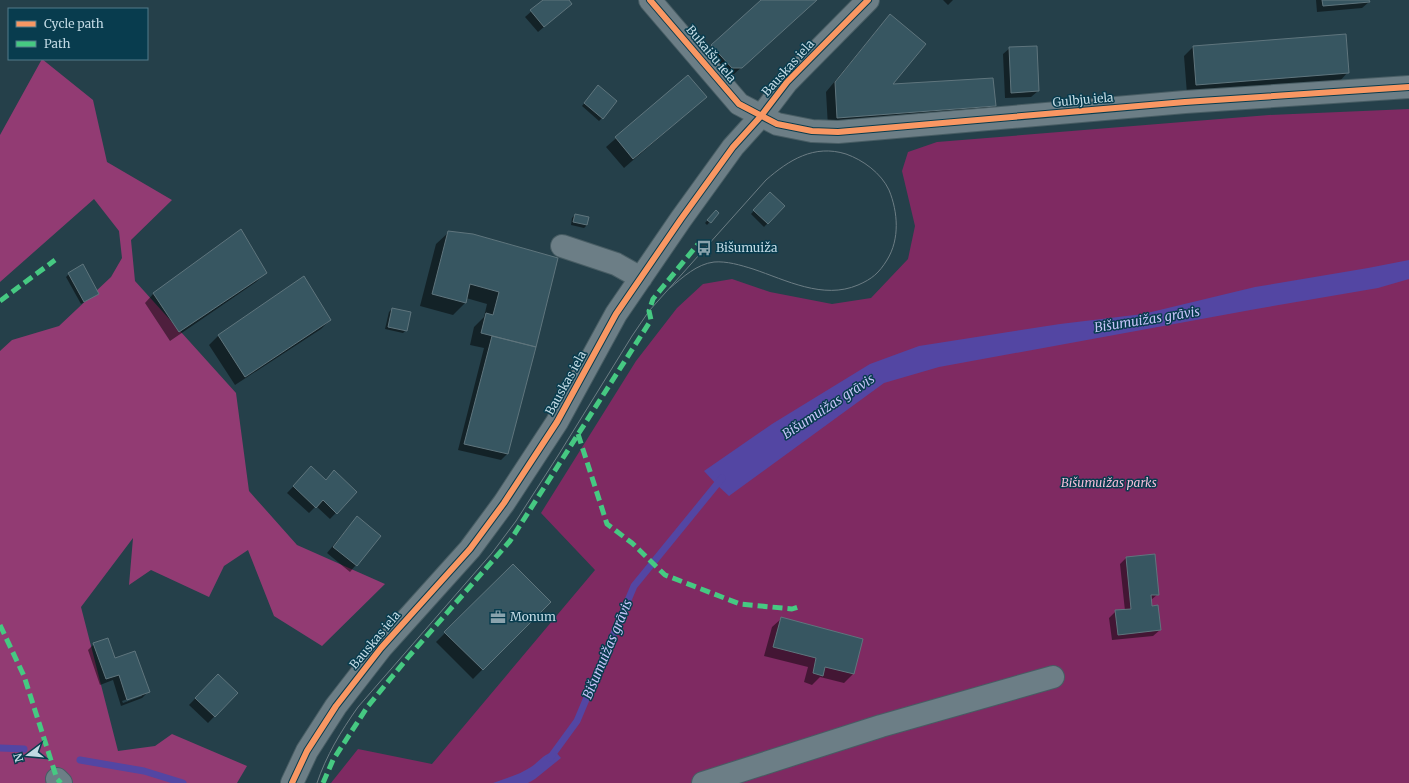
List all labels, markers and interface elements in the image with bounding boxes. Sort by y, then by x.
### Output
legend [8,8,148,60]
text: Cycle path [44,16,104,31]
street label: Bukaišu iela [683,22,740,86]
text: Path [44,36,70,51]
street label: Bauskas iela [758,36,817,99]
street label: Gulbju iela [1052,89,1115,110]
bus stop icon: Bišumuiža [695,239,713,257]
place label: Bišumuiža [716,240,778,255]
water label: Bišumuižas grāvis [1093,303,1202,336]
street label: Bauskas iela [542,348,590,417]
water label: Bišumuižas grāvis [779,370,878,443]
park label: Bišumuižas parks [1061,475,1157,490]
water label: Bišumuižas grāvis [579,596,636,702]
street label: Bauskas iela [346,607,404,672]
office icon: Monum [489,608,507,626]
place label: Monum [510,609,556,624]
north arrow [8,735,48,775]
text: N [10,751,26,764]

